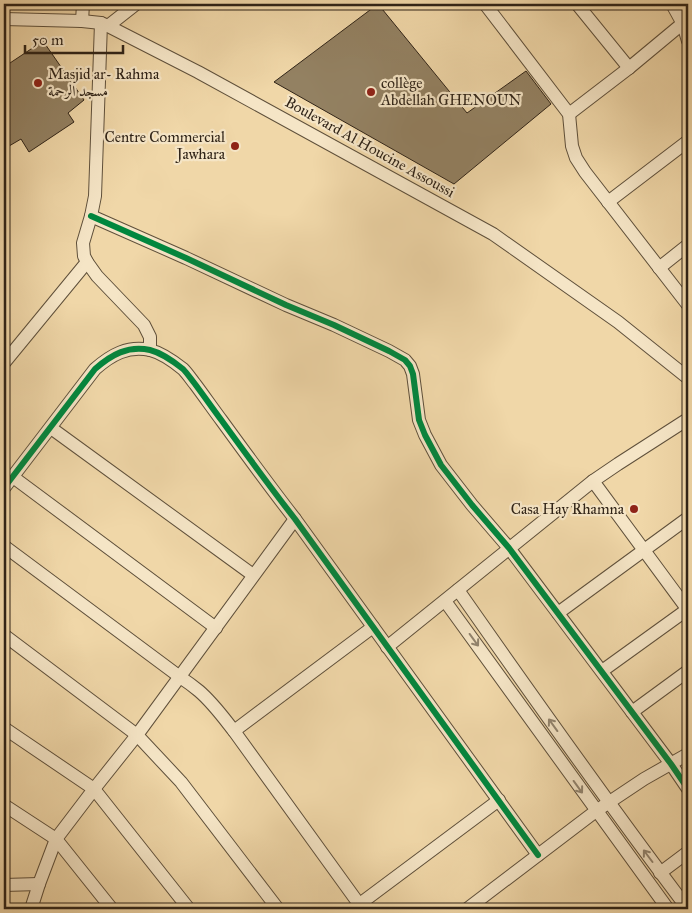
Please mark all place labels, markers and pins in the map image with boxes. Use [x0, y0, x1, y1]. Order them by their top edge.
place label: Masjid ar- Rahma مسجد الرحمة [48, 65, 160, 100]
place label: collège Abdellah GHENOUN [380, 74, 522, 109]
marker: Masjid ar- Rahma مسجد الرحمة [32, 77, 44, 89]
marker: collège Abdellah GHENOUN [365, 86, 377, 98]
place label: Centre Commercial Jawhara [105, 128, 226, 164]
marker: Centre Commercial Jawhara [229, 140, 241, 152]
place label: Casa Hay Rhamna [511, 500, 625, 518]
marker: Casa Hay Rhamna [628, 503, 640, 515]

